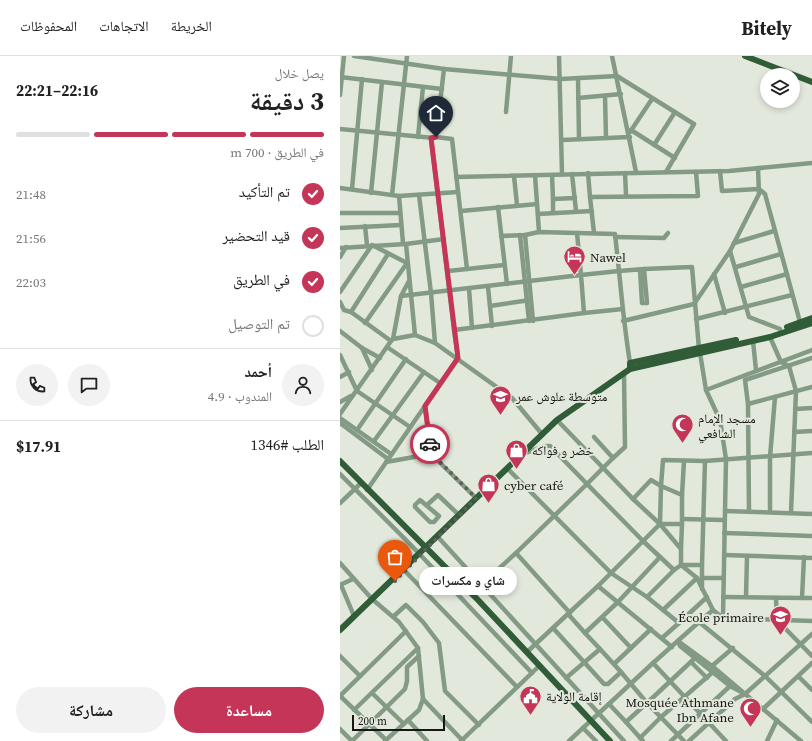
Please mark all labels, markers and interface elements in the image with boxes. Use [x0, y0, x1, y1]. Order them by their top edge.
text: Bitely [741, 15, 792, 41]
text: المحفوظات [20, 16, 77, 36]
text: الاتجاهات [99, 16, 149, 36]
text: الخريطة [171, 16, 212, 36]
text: يصل خلال [275, 65, 324, 82]
map controls [760, 68, 800, 108]
button: layers [760, 68, 800, 108]
text: 22:16–22:21 [16, 80, 98, 101]
text: 3 دقيقة [250, 83, 324, 119]
pin [419, 96, 453, 137]
icon: home [425, 102, 447, 124]
text: في الطريق · 700 m [230, 144, 324, 161]
text: تم التأكيد [239, 181, 290, 202]
icon: check [302, 183, 324, 205]
text: 21:48 [16, 186, 46, 203]
text: قيد التحضير [222, 225, 290, 246]
icon: check [302, 227, 324, 249]
text: 21:56 [16, 230, 46, 247]
hotel icon: Nawel [562, 244, 588, 277]
place label: Nawel [590, 249, 626, 266]
text: في الطريق [233, 269, 290, 290]
icon: check [302, 271, 324, 293]
text: 22:03 [16, 274, 46, 291]
text: تم التوصيل [228, 313, 290, 334]
text: أحمد [245, 361, 272, 382]
button: phone [16, 364, 58, 406]
button: chat [68, 364, 110, 406]
button: person [282, 364, 324, 406]
school or university icon: متوسطة علوش عمر [487, 383, 513, 416]
text: المندوب · 4.9 [208, 388, 272, 405]
place label: متوسطة علوش عمر [515, 388, 608, 405]
place label: مسجد الإمام الشافعي [698, 410, 756, 444]
mosque icon: مسجد الإمام الشافعي [669, 412, 695, 445]
courier [410, 424, 450, 464]
icon: car [419, 433, 441, 455]
text: الطلب #1346 [250, 434, 324, 455]
text: $17.91 [16, 436, 61, 457]
shop icon: خضر و فواكه [504, 437, 530, 470]
place label: خضر و فواكه [532, 442, 594, 459]
shop icon: cyber café [475, 472, 501, 505]
place label: cyber café [504, 477, 564, 494]
pin [378, 540, 412, 581]
icon: bag [384, 546, 406, 568]
callout: شاي و مكسرات [419, 567, 517, 595]
text: شاي و مكسرات [431, 572, 505, 589]
school or university icon: École primaire [767, 604, 793, 637]
place label: École primaire [678, 609, 764, 626]
public building icon: إقامة الولاية [518, 683, 544, 716]
button: مشاركة [16, 687, 166, 733]
button: مساعدة [174, 687, 324, 733]
place label: إقامة الولاية [546, 688, 602, 705]
place label: Mosquée Athmane Ibn Afane [626, 694, 734, 726]
mosque icon: Mosquée Athmane Ibn Afane [737, 696, 763, 729]
scale bar [352, 713, 445, 732]
text: 200 m [358, 714, 387, 729]

